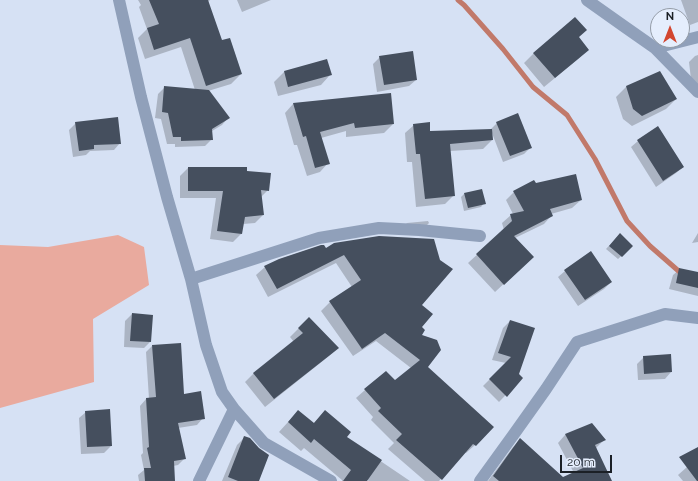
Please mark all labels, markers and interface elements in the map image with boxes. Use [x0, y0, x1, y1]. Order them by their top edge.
north arrow [650, 8, 690, 48]
text: N [666, 10, 674, 23]
scale bar [562, 447, 614, 473]
text: 20 m [567, 455, 595, 469]

